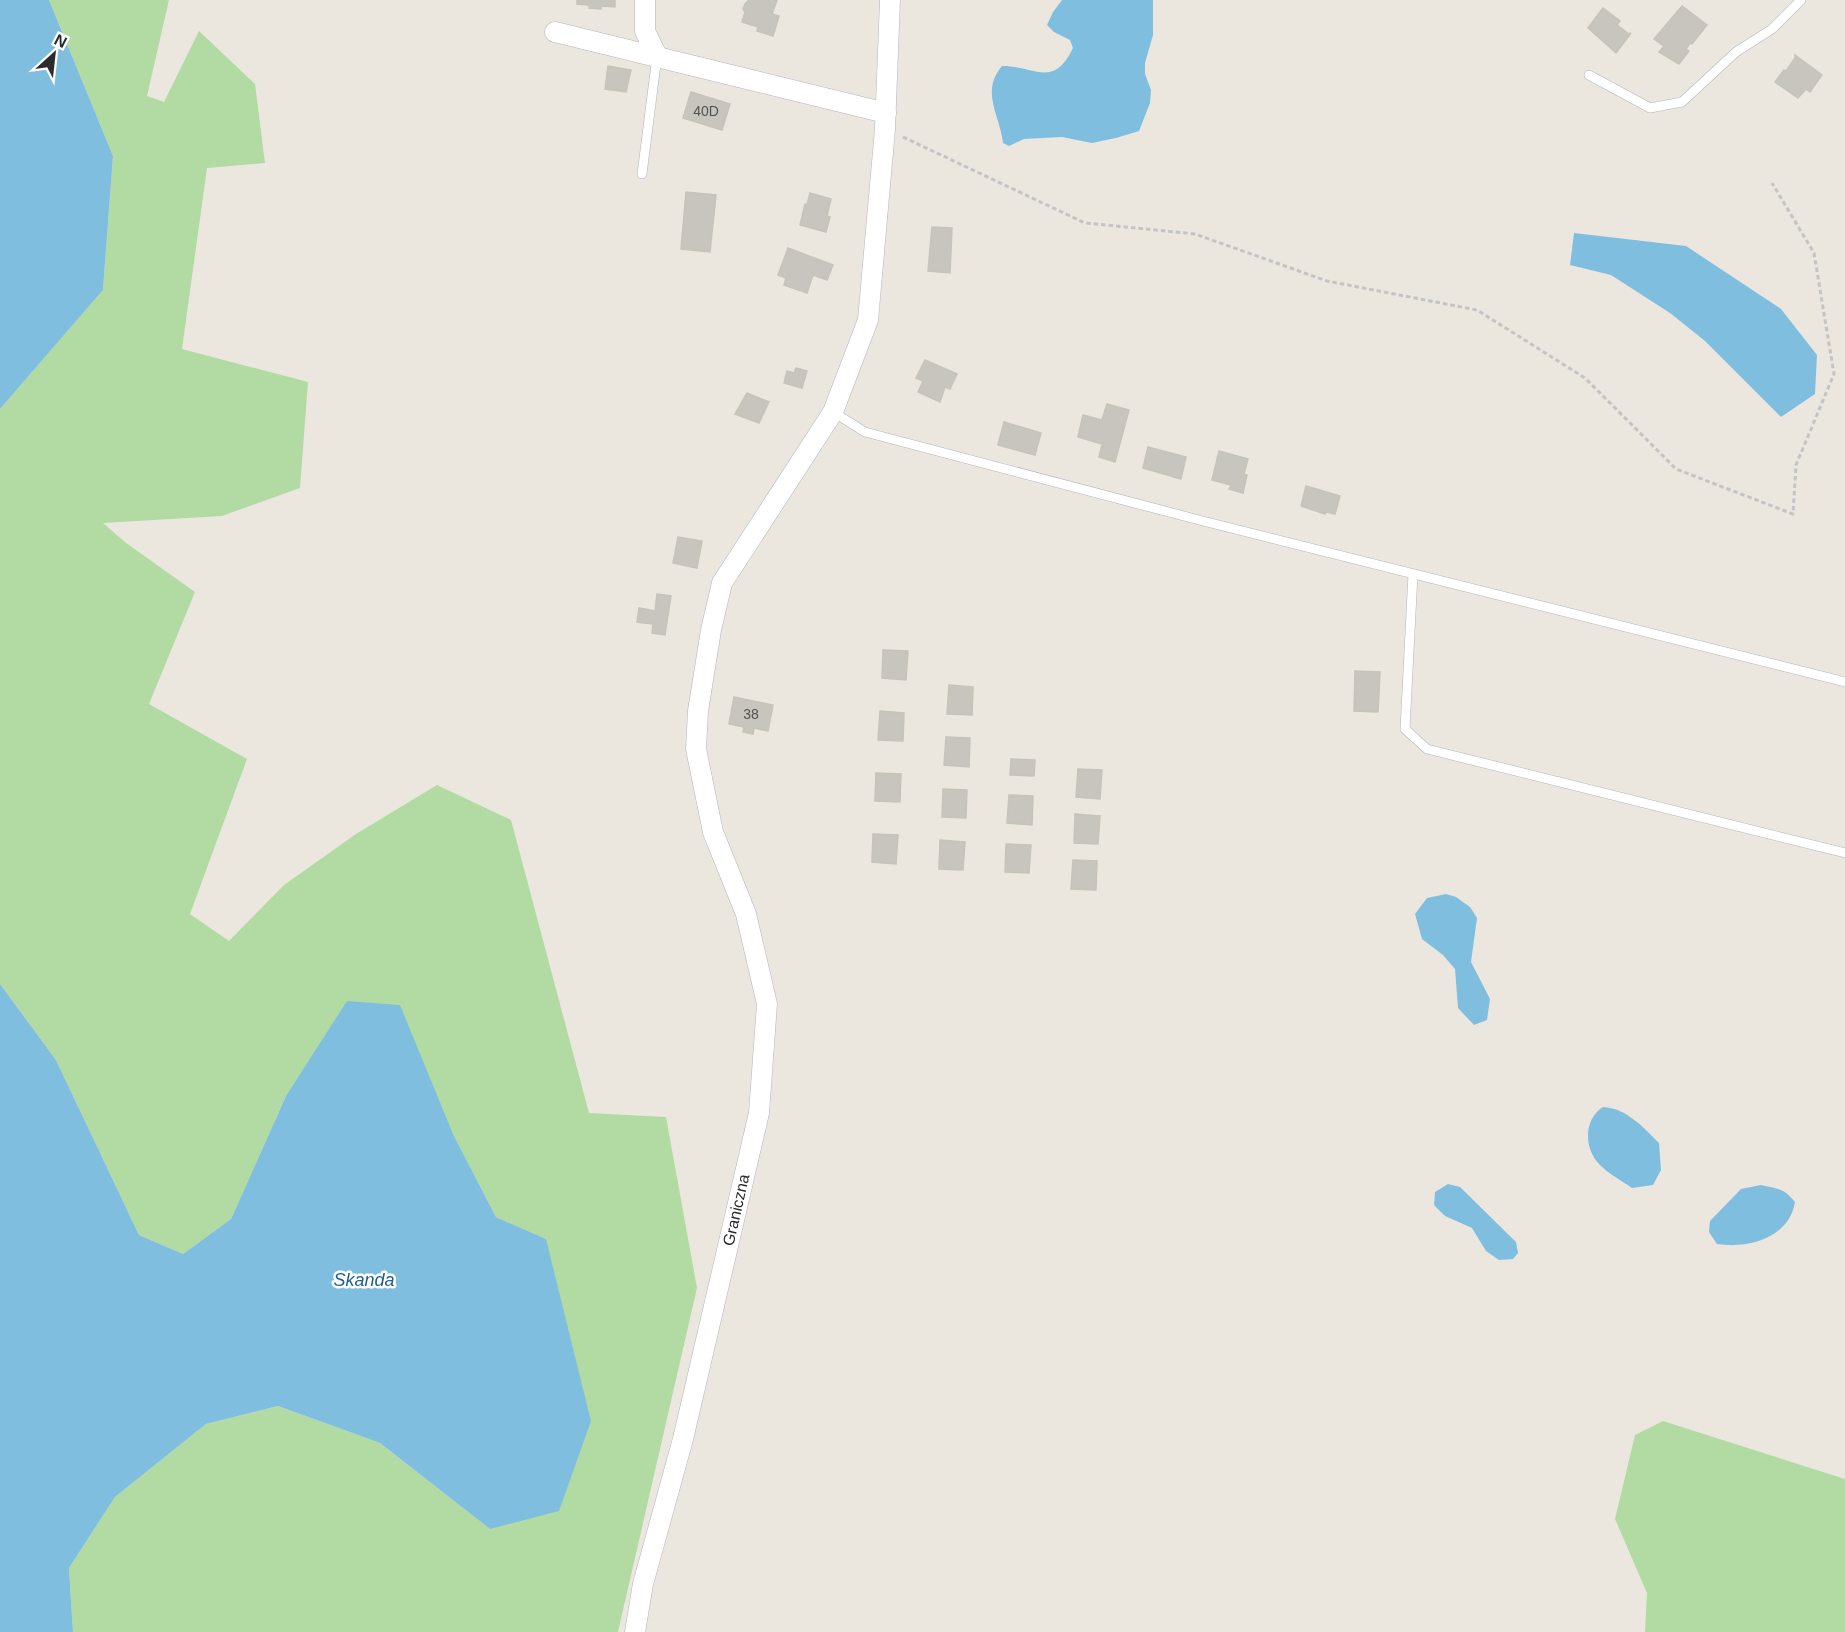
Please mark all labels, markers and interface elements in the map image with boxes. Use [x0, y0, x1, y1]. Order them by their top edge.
north arrow [24, 24, 84, 84]
text: N [52, 31, 70, 51]
house number: 40D [693, 103, 719, 119]
house number: 38 [743, 706, 759, 722]
street label: Graniczna [720, 1172, 753, 1247]
water label: Skanda [333, 1270, 395, 1290]

